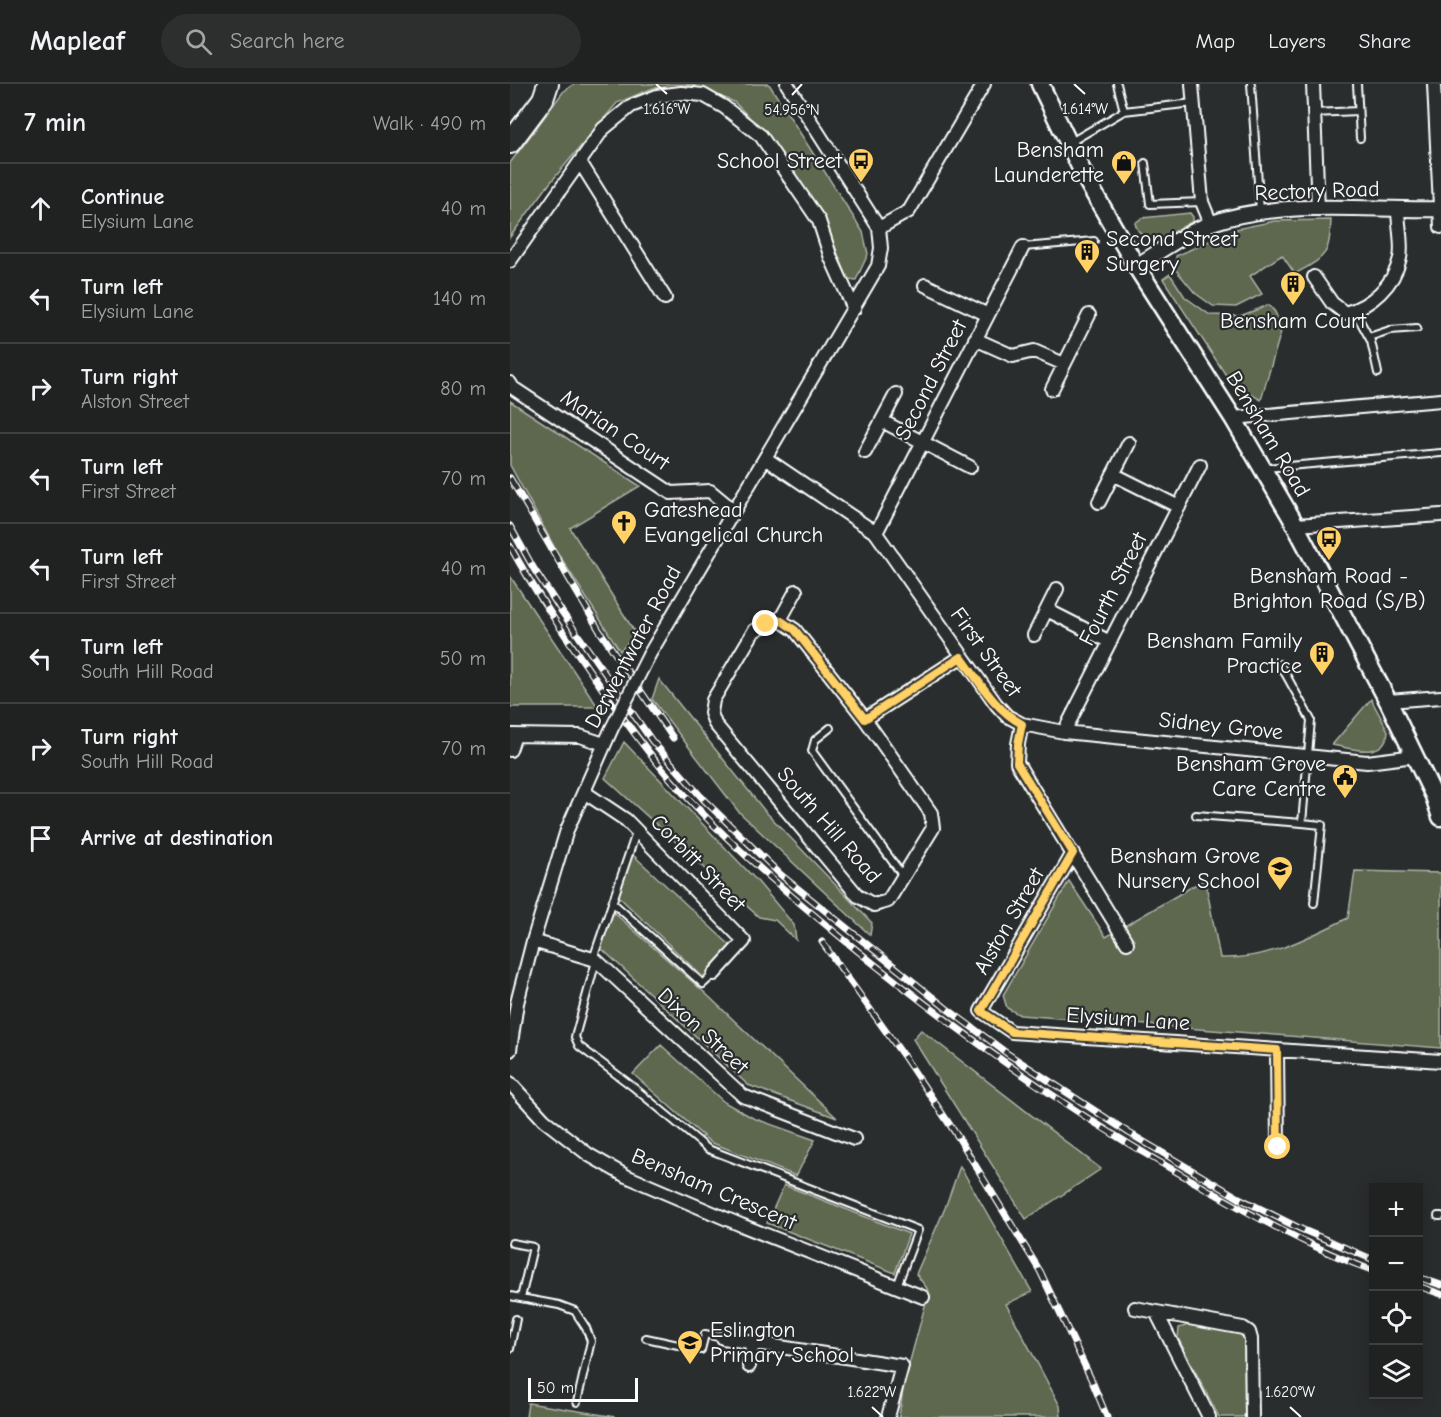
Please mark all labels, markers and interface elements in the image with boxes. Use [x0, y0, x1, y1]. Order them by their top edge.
search box [161, 14, 581, 68]
text: Mapleaf [30, 25, 125, 57]
icon: search [182, 25, 215, 58]
text: Search here [230, 28, 344, 54]
text: Map [1196, 29, 1235, 53]
text: Layers [1268, 29, 1326, 53]
text: Share [1359, 29, 1411, 53]
text: 1.616°W [643, 100, 691, 118]
text: 1.614°W [1062, 100, 1108, 118]
text: 54.956°N [764, 101, 820, 119]
text: 7 min [24, 108, 86, 138]
text: Walk · 490 m [373, 112, 486, 135]
place label: Bensham Launderette [994, 137, 1104, 188]
bus stop icon: School Street [846, 146, 876, 184]
place label: School Street [717, 148, 843, 174]
shop icon: Bensham Launderette [1109, 148, 1139, 186]
street label: Rectory Road [1254, 176, 1380, 206]
text: Continue [81, 184, 164, 210]
icon: ahead [24, 192, 57, 225]
text: 40 m [441, 197, 486, 220]
text: Elysium Lane [81, 210, 194, 233]
place label: Second Street Surgery [1106, 226, 1238, 277]
building icon: Second Street Surgery [1072, 237, 1102, 275]
building icon: Bensham Court [1278, 269, 1308, 307]
text: Turn left [81, 274, 163, 300]
icon: left [24, 282, 57, 315]
text: 140 m [433, 287, 486, 310]
text: Elysium Lane [81, 300, 194, 323]
place label: Bensham Court [1220, 308, 1367, 334]
street label: Second Street [890, 315, 973, 445]
text: Turn right [81, 364, 178, 390]
street label: Bensham Road [1220, 366, 1316, 502]
icon: right [24, 372, 57, 405]
text: 80 m [440, 377, 486, 400]
street label: Marian Court [556, 384, 675, 476]
text: Alston Street [81, 390, 189, 413]
text: Turn left [81, 454, 163, 480]
icon: left [24, 462, 57, 495]
text: 70 m [441, 467, 486, 490]
text: First Street [81, 480, 176, 503]
place label: Gateshead Evangelical Church [644, 497, 823, 548]
church icon: Gateshead Evangelical Church [609, 508, 639, 546]
bus stop icon: Bensham Road - Brighton Road (S/B) [1314, 524, 1344, 562]
street label: Fourth Street [1073, 527, 1153, 650]
text: Turn left [81, 544, 163, 570]
icon: left [24, 552, 57, 585]
text: 40 m [441, 557, 486, 580]
street label: Derwentwater Road [579, 561, 687, 733]
place label: Bensham Road - Brighton Road (S/B) [1232, 563, 1426, 614]
text: First Street [81, 570, 176, 593]
street label: First Street [945, 602, 1028, 702]
route end [752, 610, 778, 636]
place label: Bensham Family Practice [1147, 628, 1302, 679]
text: Turn left [81, 634, 163, 660]
building icon: Bensham Family Practice [1307, 639, 1337, 677]
icon: left [24, 642, 57, 675]
text: 50 m [440, 647, 486, 670]
text: South Hill Road [81, 660, 214, 683]
street label: Sidney Grove [1158, 707, 1284, 745]
text: Turn right [81, 724, 178, 750]
icon: right [24, 732, 57, 765]
text: 70 m [441, 737, 486, 760]
text: South Hill Road [81, 750, 214, 773]
place label: Bensham Grove Care Centre [1176, 751, 1326, 802]
street label: South Hill Road [771, 761, 887, 889]
public building icon: Bensham Grove Care Centre [1330, 762, 1360, 800]
street label: Corbitt Street [645, 809, 751, 918]
icon: arrive [24, 822, 57, 855]
text: Arrive at destination [81, 825, 273, 851]
place label: Bensham Grove Nursery School [1110, 843, 1260, 894]
school or university icon: Bensham Grove Nursery School [1265, 854, 1295, 892]
street label: Alston Street [968, 863, 1050, 979]
street label: Dixon Street [652, 982, 754, 1080]
street label: Elysium Lane [1065, 1002, 1191, 1036]
route start [1264, 1133, 1290, 1159]
street label: Bensham Crescent [628, 1143, 801, 1236]
map controls [1369, 1183, 1423, 1399]
button: + [1369, 1183, 1423, 1237]
button: − [1369, 1237, 1423, 1291]
button: locate [1369, 1291, 1423, 1345]
place label: Eslington Primary School [710, 1317, 854, 1368]
school or university icon: Eslington Primary School [675, 1328, 705, 1366]
button: layers [1369, 1345, 1423, 1399]
scale bar [528, 1375, 638, 1402]
text: 50 m [537, 1379, 574, 1397]
text: 1.622°W [848, 1383, 896, 1401]
text: 1.620°W [1265, 1383, 1315, 1401]

